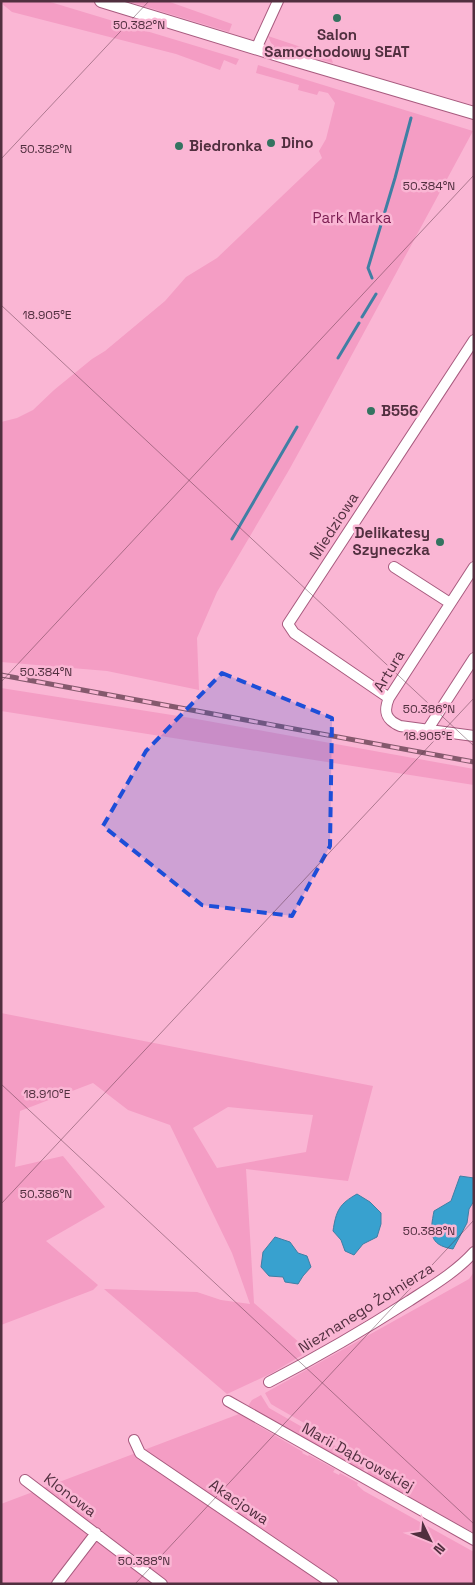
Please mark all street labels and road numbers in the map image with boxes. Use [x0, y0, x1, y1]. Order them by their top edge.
street label: Miedziowa [305, 488, 363, 563]
street label: Artura [369, 646, 409, 695]
street label: Nieznanego Żołnierza [295, 1258, 437, 1357]
street label: Marii Dąbrowskiej [299, 1418, 418, 1495]
street label: Klonowa [40, 1469, 101, 1521]
street label: Akacjowa [206, 1475, 273, 1529]

